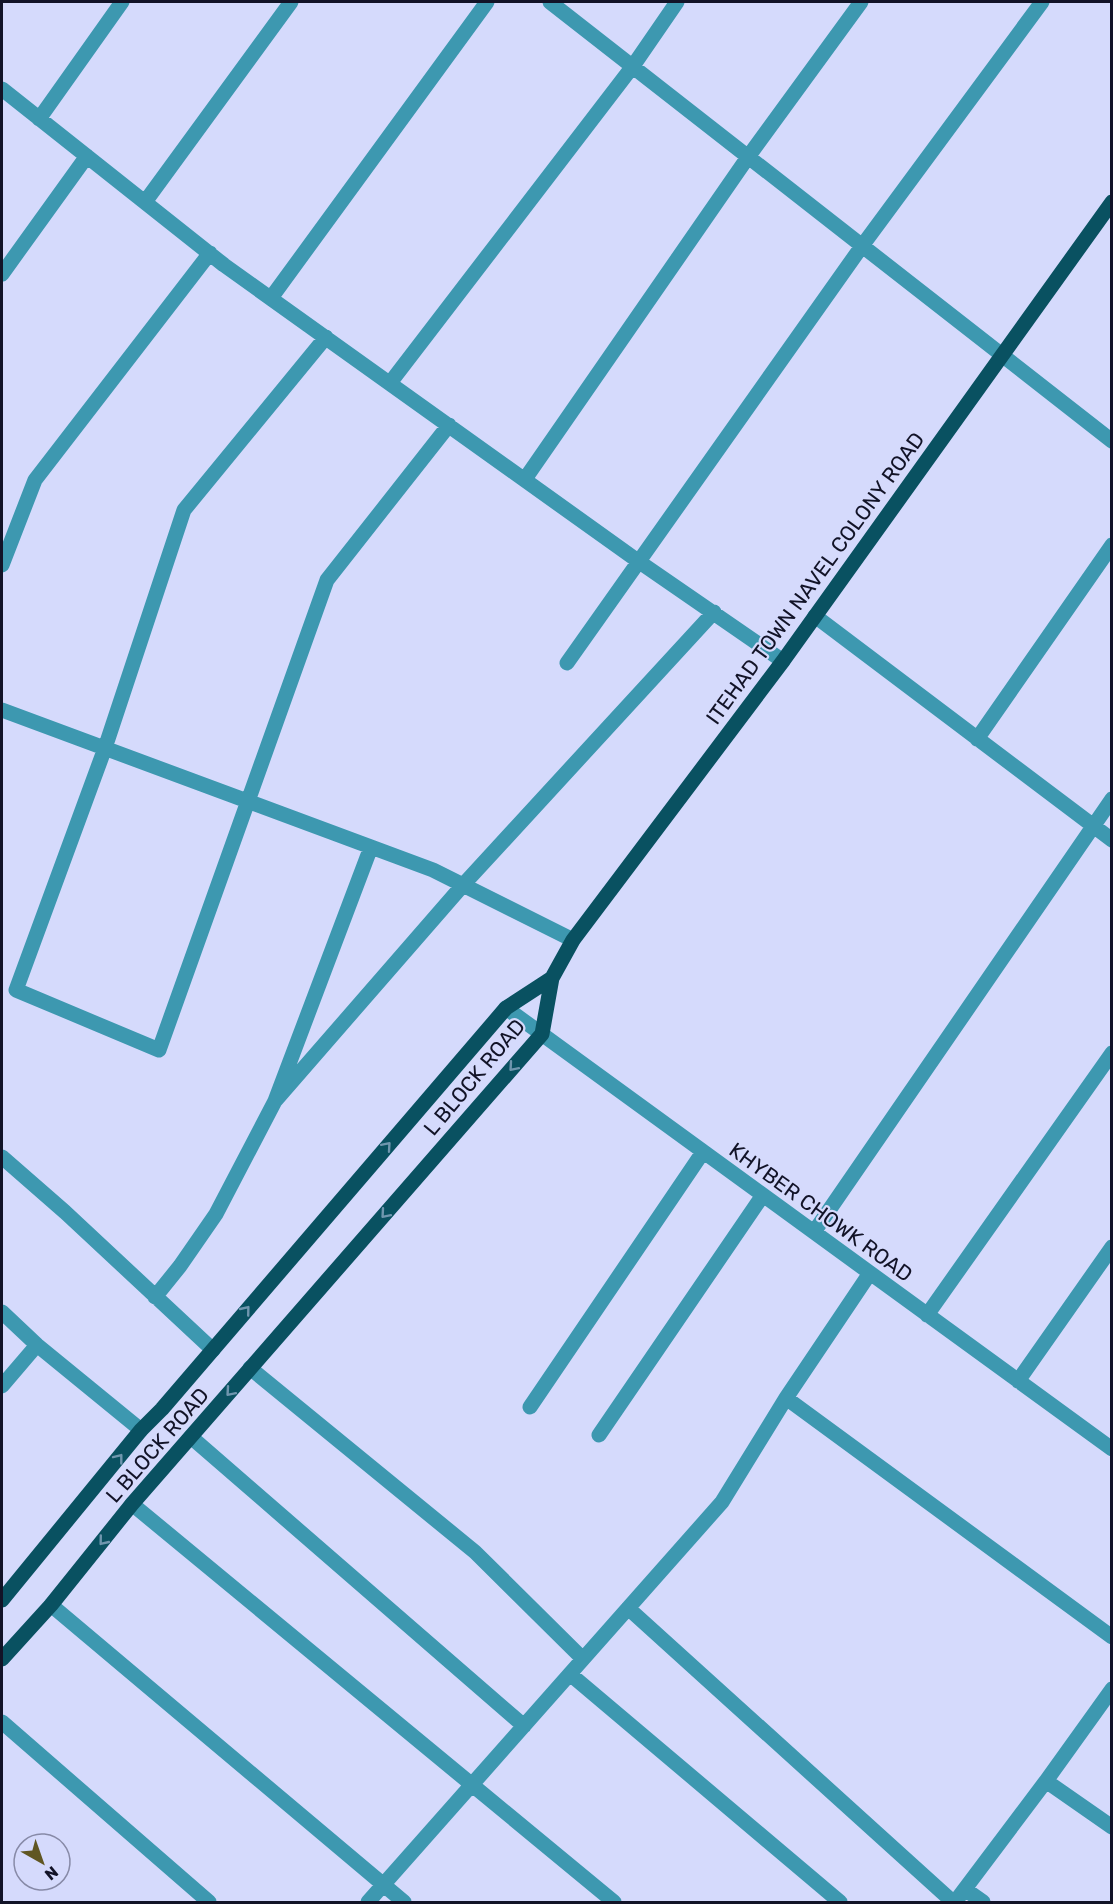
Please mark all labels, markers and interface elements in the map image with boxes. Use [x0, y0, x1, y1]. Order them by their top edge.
street label: ITEHAD TOWN NAVEL COLONY ROAD [701, 427, 929, 729]
street label: L BLOCK ROAD [418, 1014, 530, 1140]
one-way arrow [509, 1060, 520, 1071]
street label: KHYBER CHOWK ROAD [724, 1137, 918, 1287]
one-way arrow [380, 1142, 391, 1153]
one-way arrow [381, 1207, 392, 1218]
one-way arrow [239, 1306, 250, 1317]
street label: L BLOCK ROAD [100, 1382, 214, 1508]
one-way arrow [226, 1385, 237, 1396]
one-way arrow [112, 1454, 123, 1465]
one-way arrow [99, 1534, 110, 1545]
north arrow [12, 1832, 72, 1892]
text: N [41, 1862, 62, 1884]

